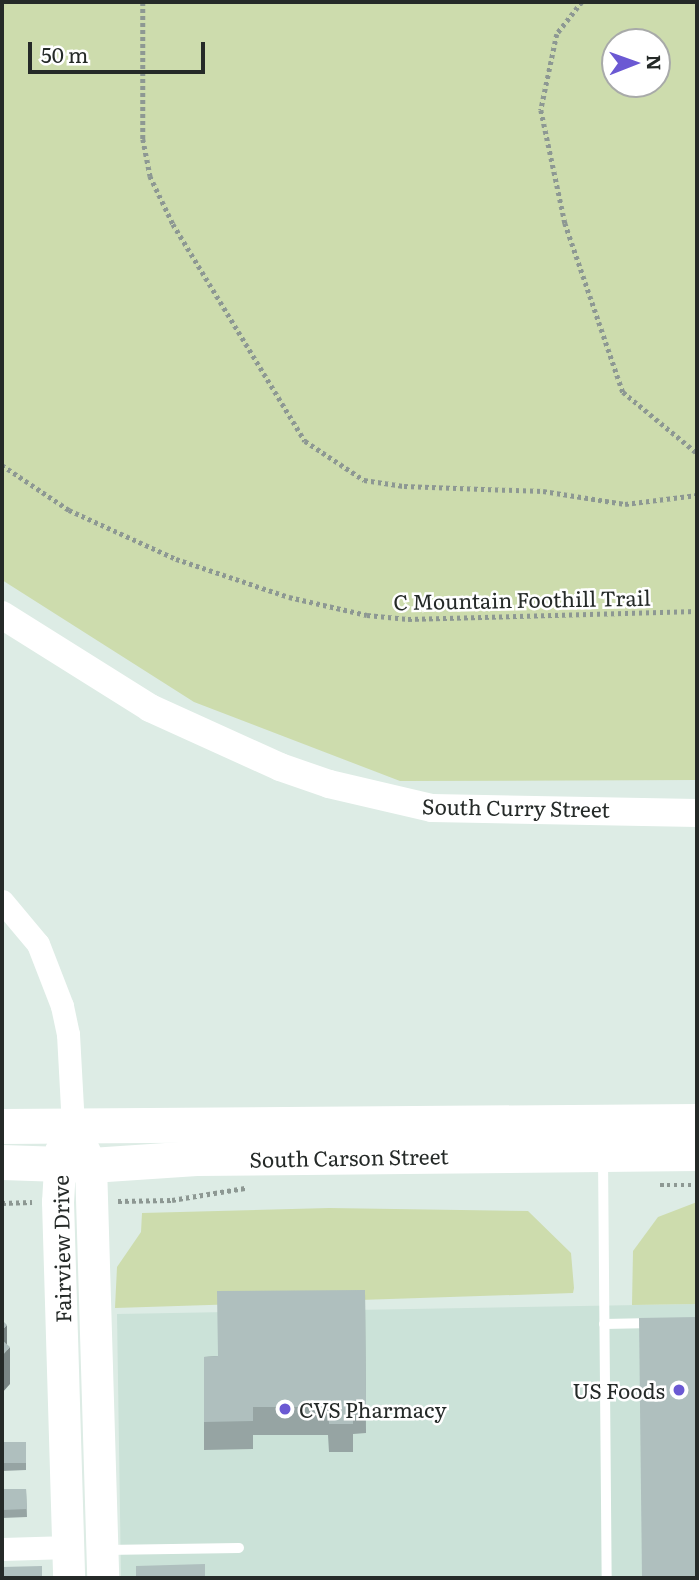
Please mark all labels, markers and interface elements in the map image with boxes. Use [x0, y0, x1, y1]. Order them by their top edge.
scale bar [32, 28, 208, 72]
north arrow [601, 28, 671, 98]
text: 50 m [41, 38, 88, 69]
text: N [641, 54, 669, 71]
street label: C Mountain Foothill Trail [393, 584, 651, 614]
street label: South Curry Street [422, 793, 610, 821]
street label: South Carson Street [249, 1143, 449, 1171]
street label: Fairview Drive [47, 1175, 75, 1323]
place label: US Foods [572, 1377, 665, 1403]
marker: US Foods [671, 1382, 687, 1398]
place label: CVS Pharmacy [299, 1396, 447, 1422]
marker: CVS Pharmacy [277, 1401, 293, 1417]

